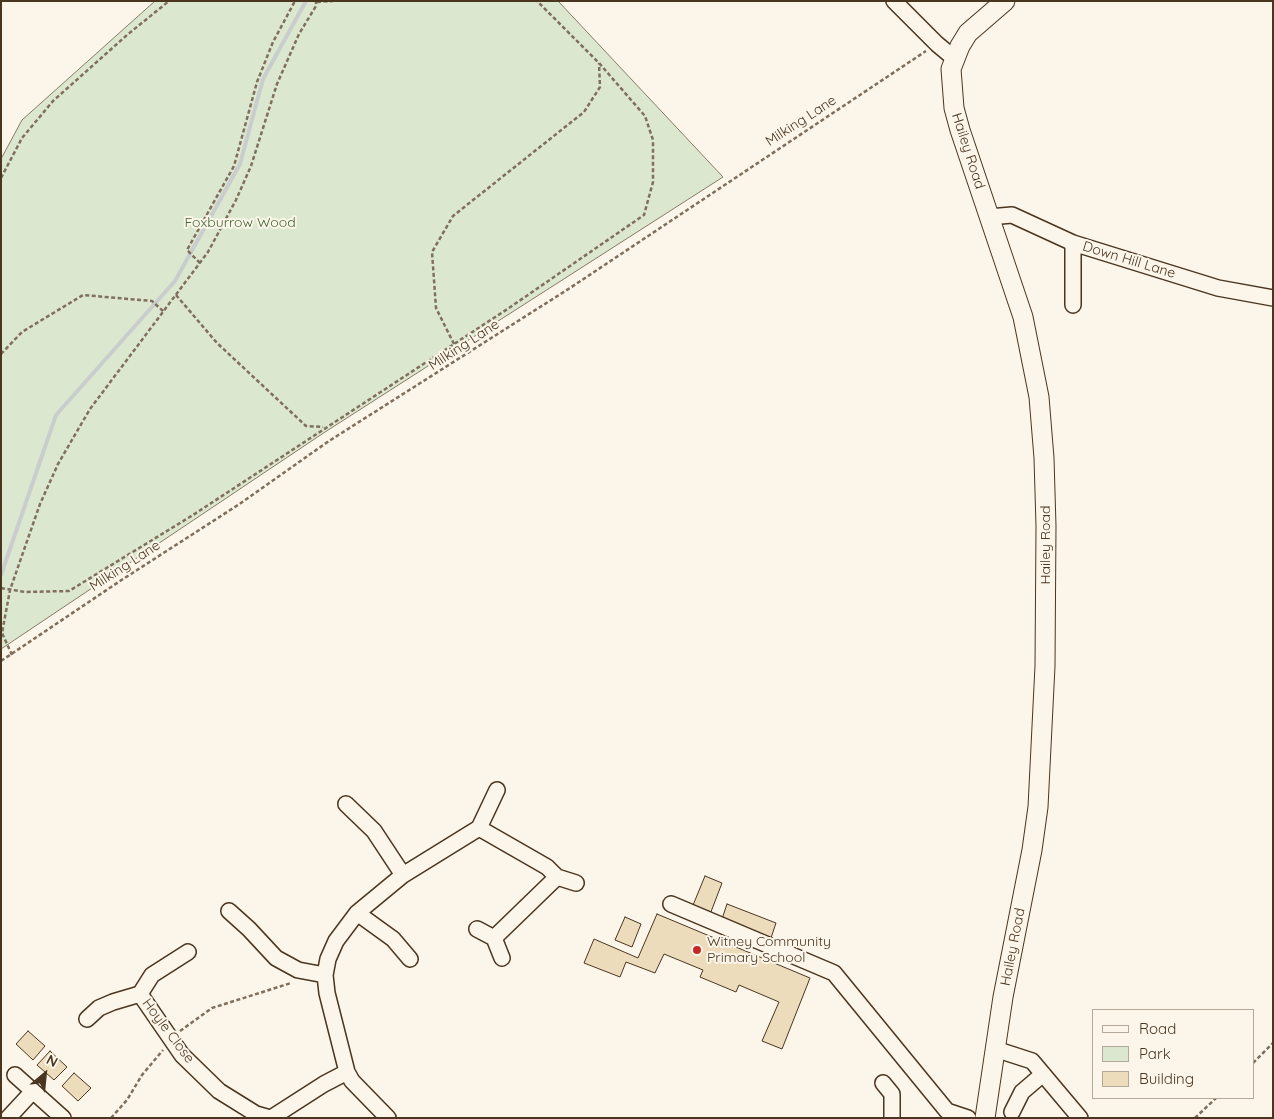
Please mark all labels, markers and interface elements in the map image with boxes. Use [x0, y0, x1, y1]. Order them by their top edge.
street label: Milking Lane [763, 92, 839, 150]
street label: Hailey Road [948, 111, 988, 191]
park label: Foxburrow Wood [184, 215, 296, 231]
street label: Down Hill Lane [1080, 238, 1178, 282]
street label: Milking Lane [426, 316, 502, 374]
street label: Hailey Road [1038, 506, 1054, 584]
street label: Milking Lane [87, 537, 163, 595]
street label: Hailey Road [997, 907, 1029, 987]
place label: Witney Community Primary School [707, 934, 831, 966]
marker: Witney Community Primary School [691, 944, 703, 956]
street label: Hoyle Close [138, 995, 198, 1067]
legend [1092, 1009, 1254, 1099]
text: Road [1139, 1019, 1176, 1038]
text: Park [1139, 1044, 1171, 1063]
north arrow [20, 1049, 70, 1099]
text: N [43, 1050, 61, 1071]
text: Building [1139, 1069, 1194, 1088]

